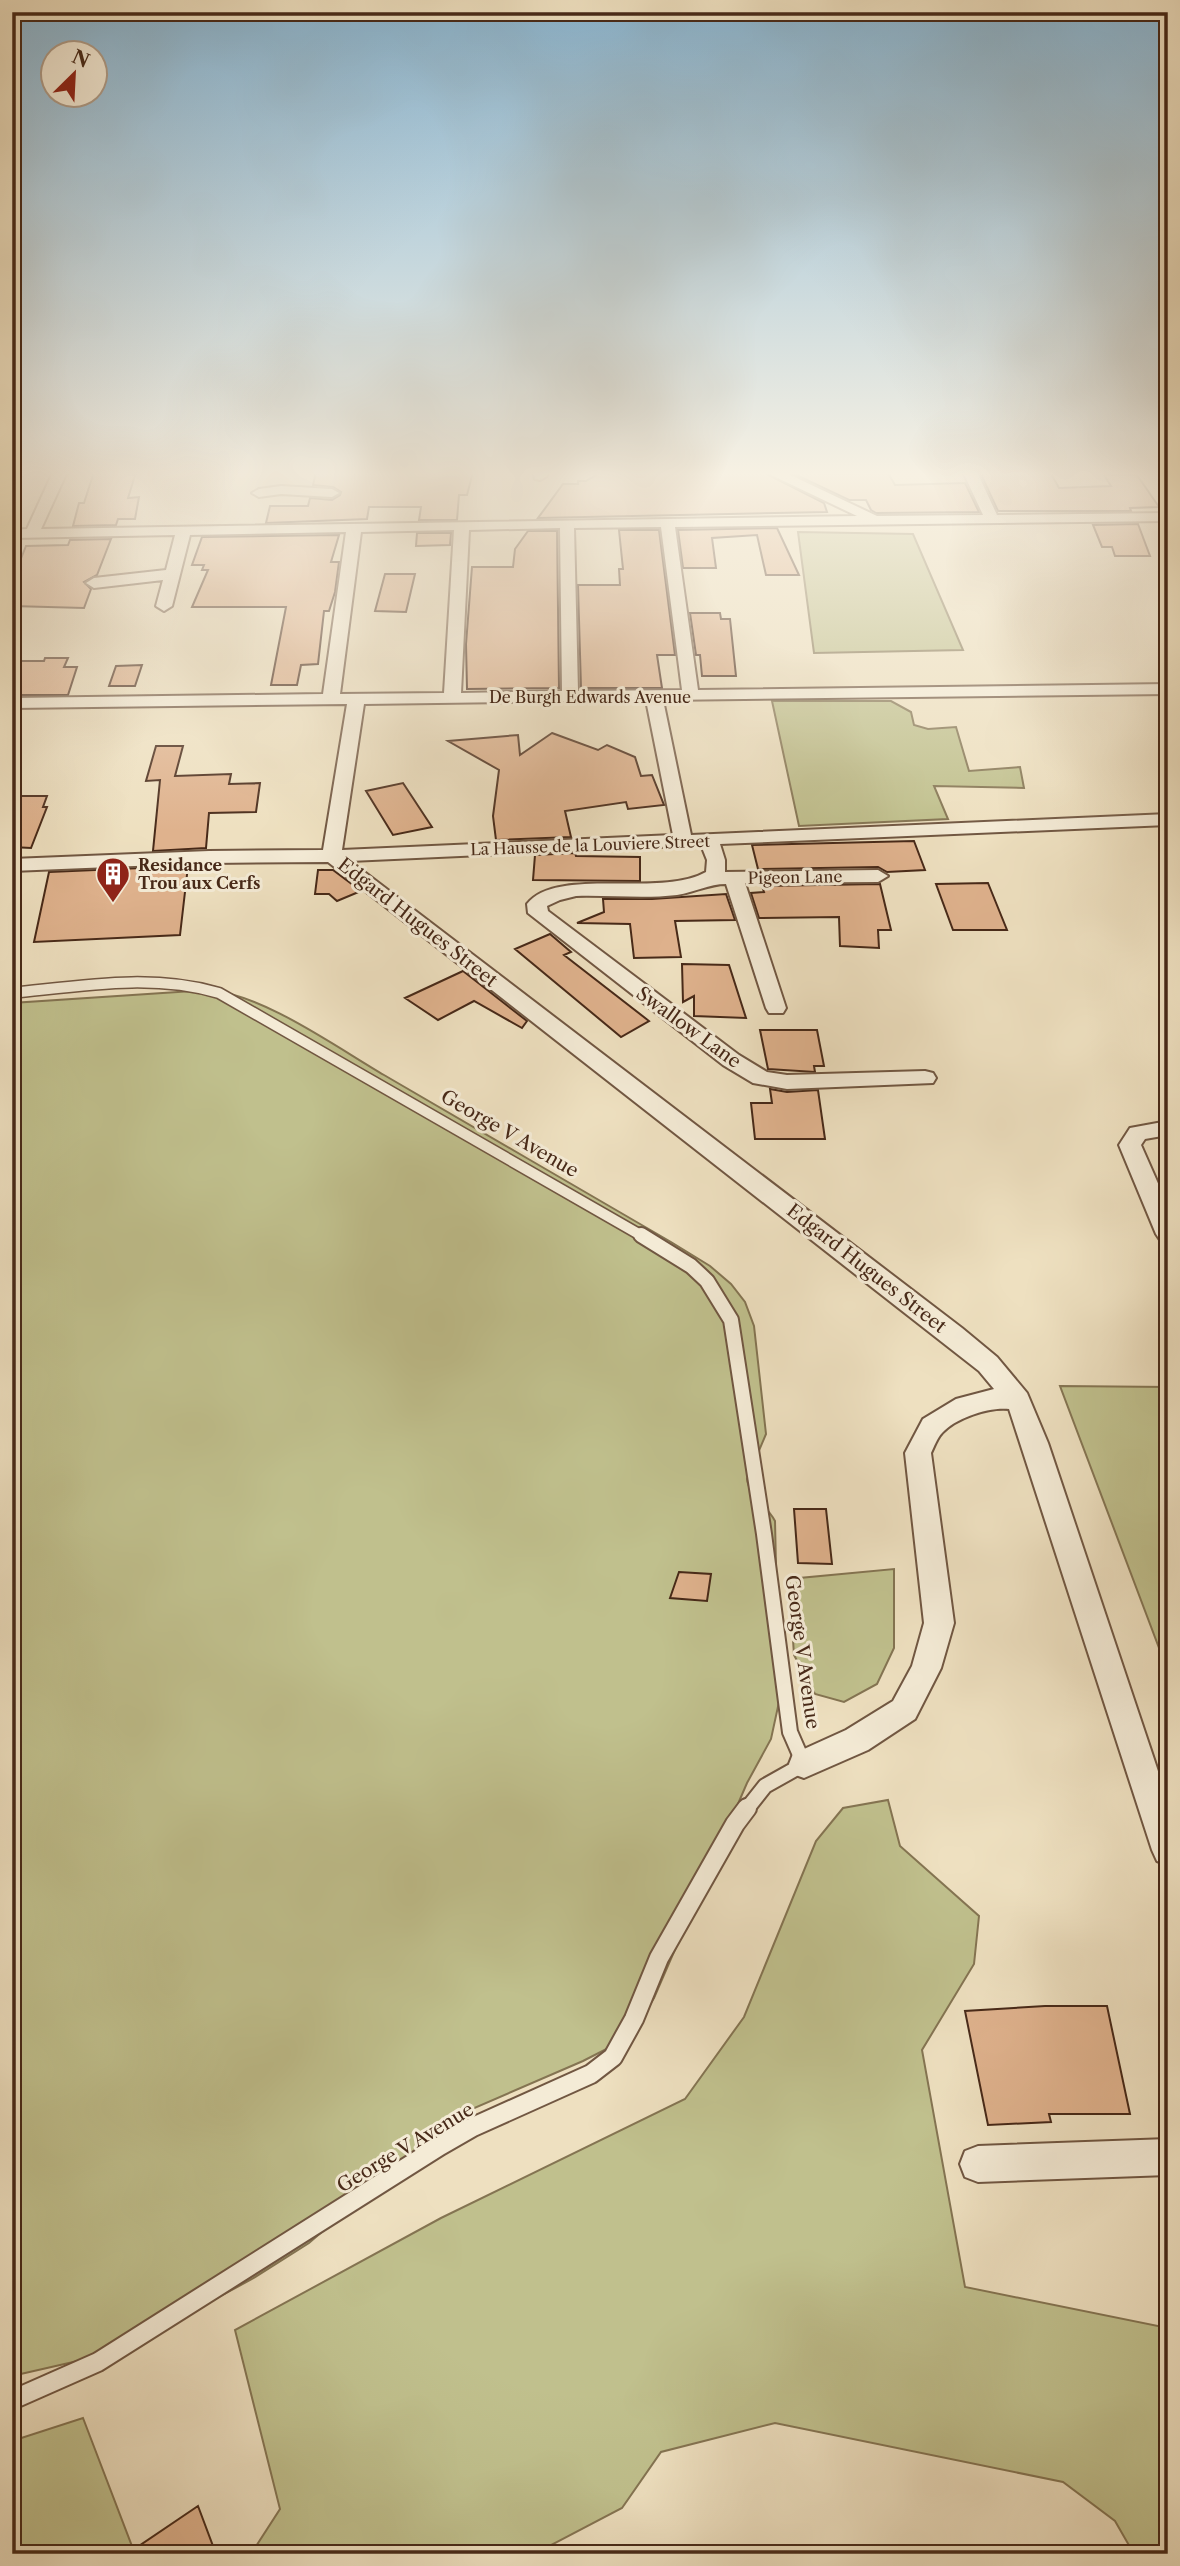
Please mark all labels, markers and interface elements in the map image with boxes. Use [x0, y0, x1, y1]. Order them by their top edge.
north arrow [38, 38, 108, 108]
text: N [68, 45, 93, 73]
street label: De Burgh Edwards Avenue [489, 687, 691, 707]
street label: La Hausse de la Louviere Street [470, 831, 711, 859]
street label: Edgard Hugues Street [333, 853, 502, 992]
building icon: Residance Trou aux Cerfs [94, 855, 132, 904]
place label: Residance Trou aux Cerfs [138, 855, 260, 893]
street label: Pigeon Lane [747, 866, 843, 888]
street label: Swallow Lane [632, 982, 746, 1073]
street label: George V Avenue [437, 1085, 583, 1182]
street label: Edgard Hugues Street [782, 1199, 951, 1338]
street label: George V Avenue [780, 1574, 825, 1731]
street label: George V Avenue [333, 2098, 478, 2197]

